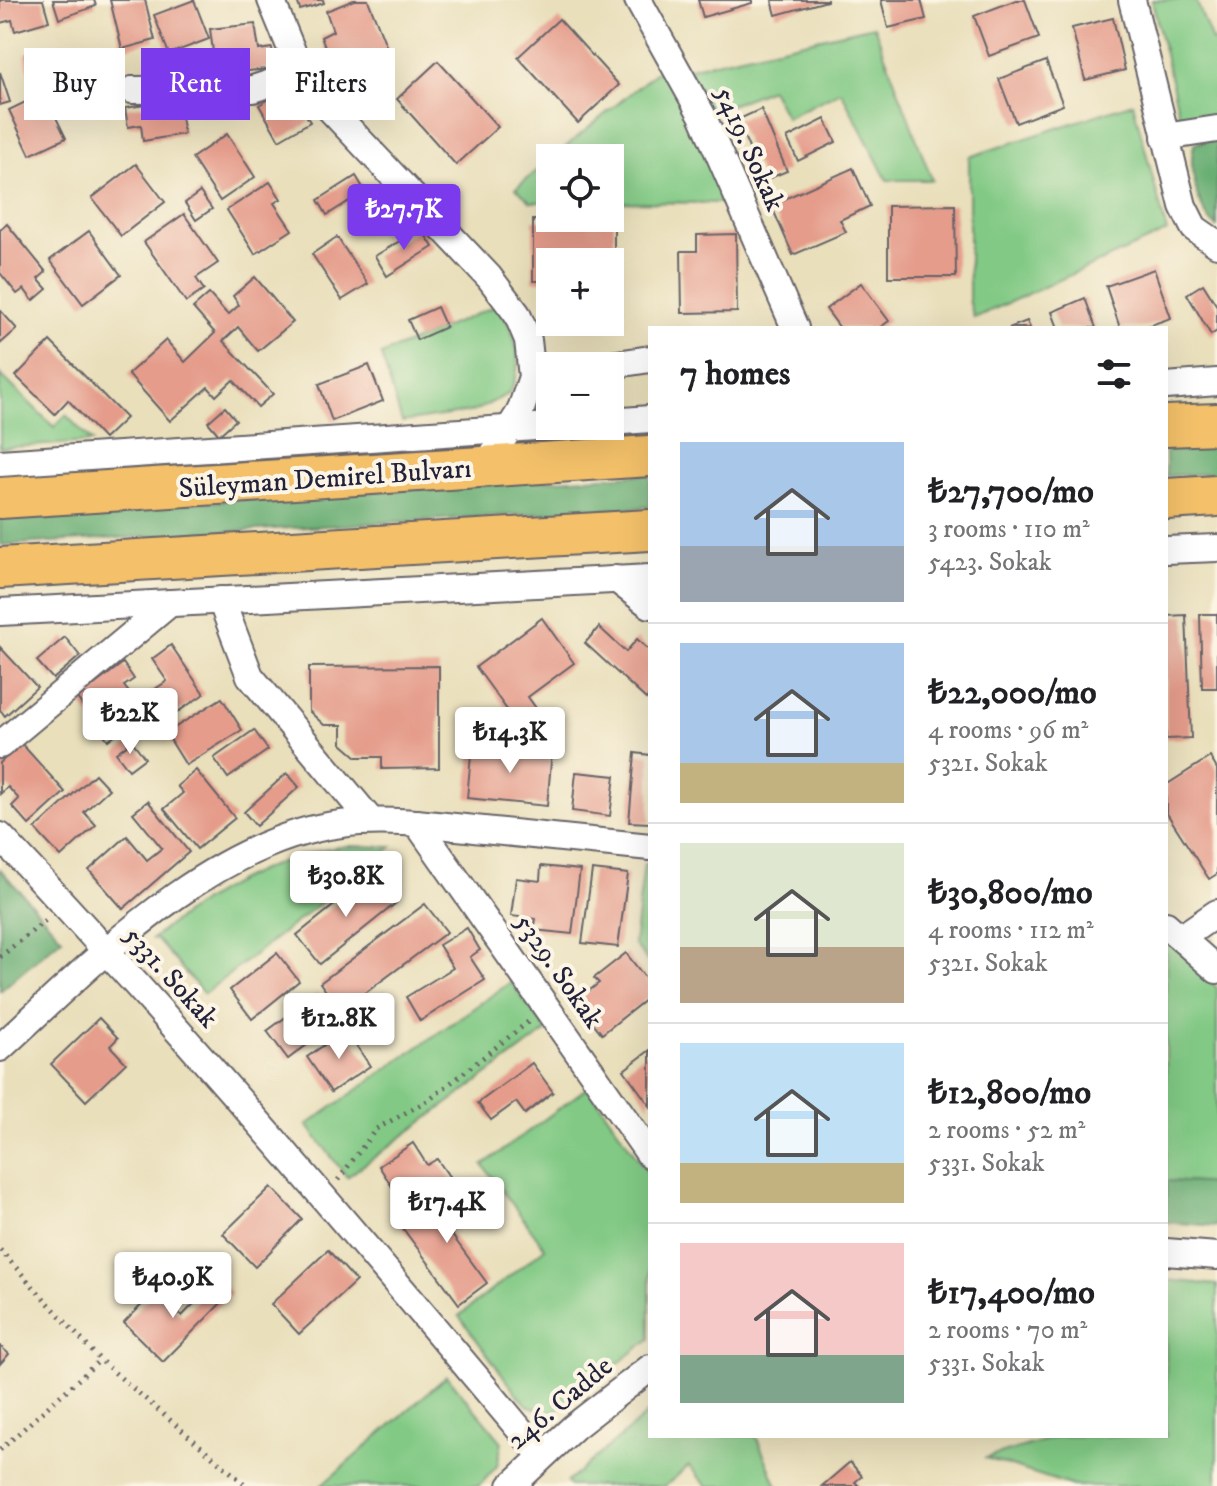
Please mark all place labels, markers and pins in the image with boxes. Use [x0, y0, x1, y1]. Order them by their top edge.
pin: ₺27.7K [339, 184, 469, 252]
pin: ₺22K [83, 688, 177, 756]
pin: ₺14.3K [445, 707, 575, 775]
pin: ₺30.8K [281, 851, 411, 919]
pin: ₺12.8K [274, 993, 404, 1061]
pin: ₺17.4K [382, 1177, 512, 1245]
pin: ₺40.9K [108, 1252, 238, 1320]

